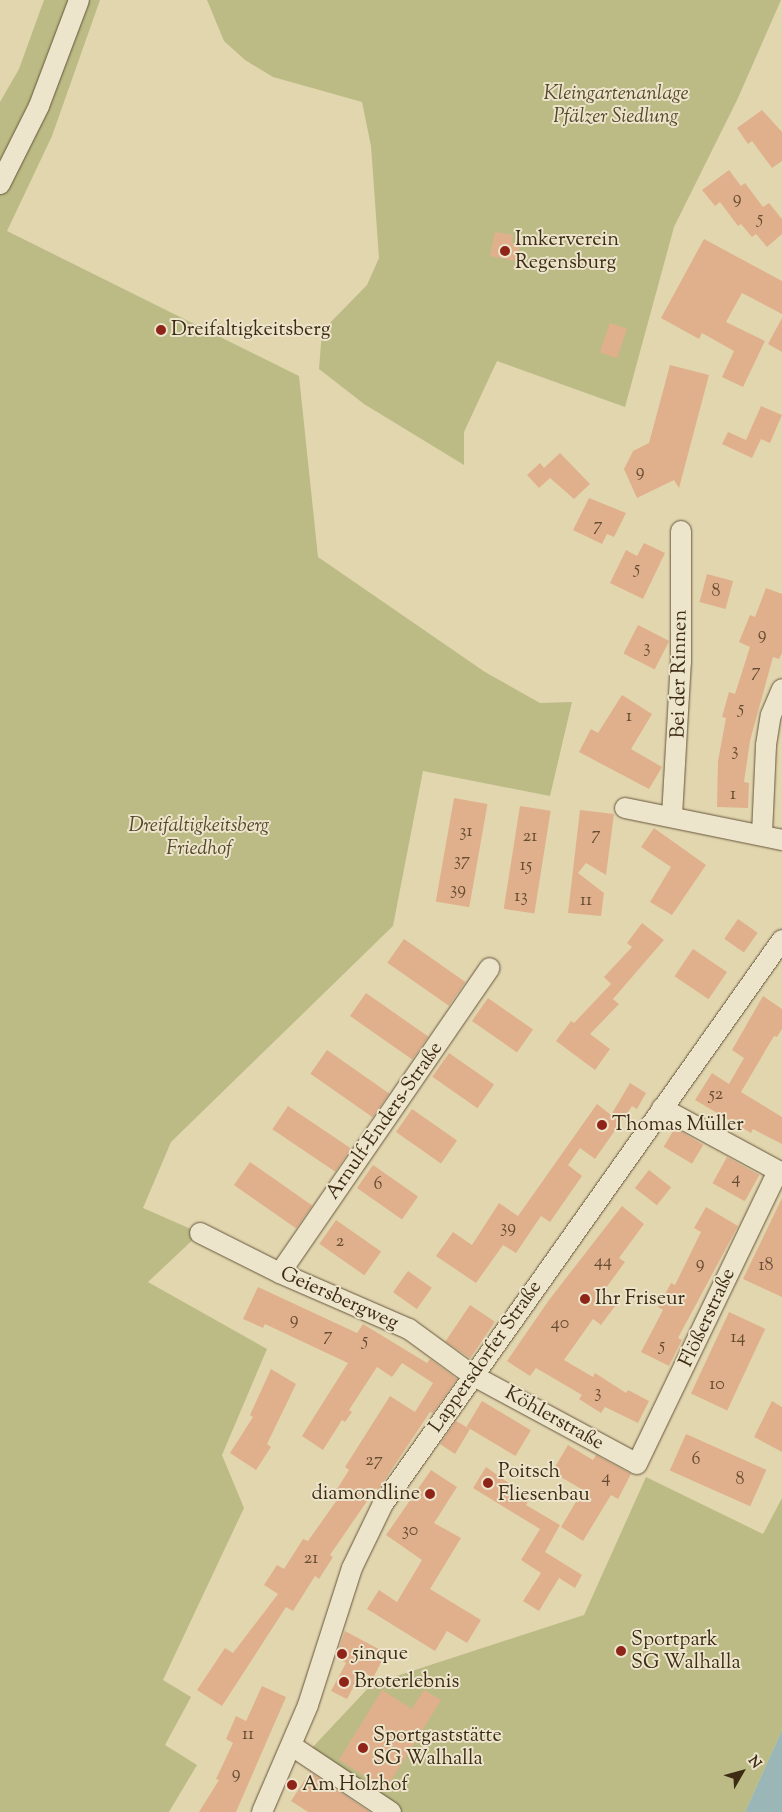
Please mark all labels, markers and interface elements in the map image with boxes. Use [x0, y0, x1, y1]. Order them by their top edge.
park label: Kleingartenanlage Pfälzer Siedlung [543, 82, 689, 129]
house number: 9 [733, 188, 741, 210]
house number: 5 [757, 208, 763, 230]
place label: Imkerverein Regensburg [515, 228, 619, 275]
marker: Imkerverein Regensburg [499, 245, 511, 257]
place label: Dreifaltigkeitsberg [171, 318, 330, 342]
marker: Dreifaltigkeitsberg [155, 324, 167, 336]
house number: 9 [636, 461, 644, 483]
house number: 7 [593, 515, 603, 537]
house number: 5 [634, 558, 640, 580]
house number: 8 [712, 581, 720, 603]
street label: Bei der Rinnen [667, 609, 693, 739]
house number: 9 [758, 624, 766, 646]
house number: 3 [643, 637, 651, 659]
house number: 7 [751, 661, 761, 683]
house number: 5 [738, 698, 744, 720]
house number: 1 [626, 706, 632, 728]
house number: 3 [731, 740, 739, 762]
house number: 1 [730, 784, 736, 806]
park label: Dreifaltigkeitsberg Friedhof [128, 814, 270, 861]
house number: 31 [459, 821, 473, 843]
house number: 7 [591, 824, 601, 846]
house number: 21 [523, 826, 537, 848]
house number: 37 [454, 850, 470, 872]
house number: 15 [520, 855, 532, 877]
house number: 39 [450, 879, 466, 901]
house number: 13 [514, 886, 528, 908]
house number: 11 [580, 890, 592, 912]
street label: Arnulf-Enders-Straße [322, 1038, 448, 1204]
house number: 52 [709, 1084, 723, 1106]
place label: Thomas Müller [612, 1113, 744, 1137]
marker: Thomas Müller [596, 1119, 608, 1131]
house number: 4 [731, 1168, 741, 1190]
house number: 6 [374, 1174, 382, 1196]
house number: 39 [500, 1217, 516, 1239]
house number: 2 [336, 1231, 344, 1253]
house number: 44 [594, 1251, 612, 1273]
house number: 9 [696, 1253, 704, 1275]
house number: 18 [758, 1255, 774, 1277]
street label: Geiersbergweg [276, 1262, 402, 1336]
street label: Flößerstraße [675, 1265, 741, 1371]
street label: Lappersdorfer Straße [424, 1276, 548, 1438]
place label: Ihr Friseur [595, 1287, 685, 1311]
marker: Ihr Friseur [579, 1293, 591, 1305]
house number: 9 [290, 1309, 298, 1331]
house number: 40 [551, 1313, 569, 1335]
house number: 7 [323, 1325, 333, 1347]
house number: 14 [730, 1327, 746, 1349]
house number: 5 [362, 1330, 368, 1352]
house number: 5 [659, 1335, 665, 1357]
house number: 10 [709, 1374, 725, 1396]
street label: Köhlerstraße [500, 1382, 608, 1456]
house number: 3 [594, 1382, 602, 1404]
house number: 6 [692, 1449, 700, 1471]
house number: 27 [365, 1450, 383, 1472]
place label: Poitsch Fliesenbau [498, 1460, 590, 1507]
house number: 4 [601, 1467, 611, 1489]
house number: 8 [736, 1469, 744, 1491]
marker: Poitsch Fliesenbau [482, 1477, 494, 1489]
place label: diamondline [311, 1482, 420, 1506]
marker: diamondline [424, 1488, 436, 1500]
house number: 30 [402, 1520, 418, 1542]
house number: 21 [304, 1548, 318, 1570]
place label: Sportpark SG Walhalla [631, 1628, 741, 1675]
place label: 5inque [352, 1642, 408, 1666]
marker: Sportpark SG Walhalla [615, 1645, 627, 1657]
marker: 5inque [336, 1648, 348, 1660]
place label: Broterlebnis [354, 1670, 459, 1694]
marker: Broterlebnis [338, 1676, 350, 1688]
house number: 11 [242, 1724, 254, 1746]
place label: Sportgaststätte SG Walhalla [373, 1724, 502, 1771]
marker: Sportgaststätte SG Walhalla [357, 1742, 369, 1754]
north arrow [717, 1747, 767, 1797]
text: N [742, 1752, 765, 1773]
house number: 9 [232, 1763, 240, 1785]
place label: Am Holzhof [302, 1773, 408, 1797]
marker: Am Holzhof [286, 1779, 298, 1791]

